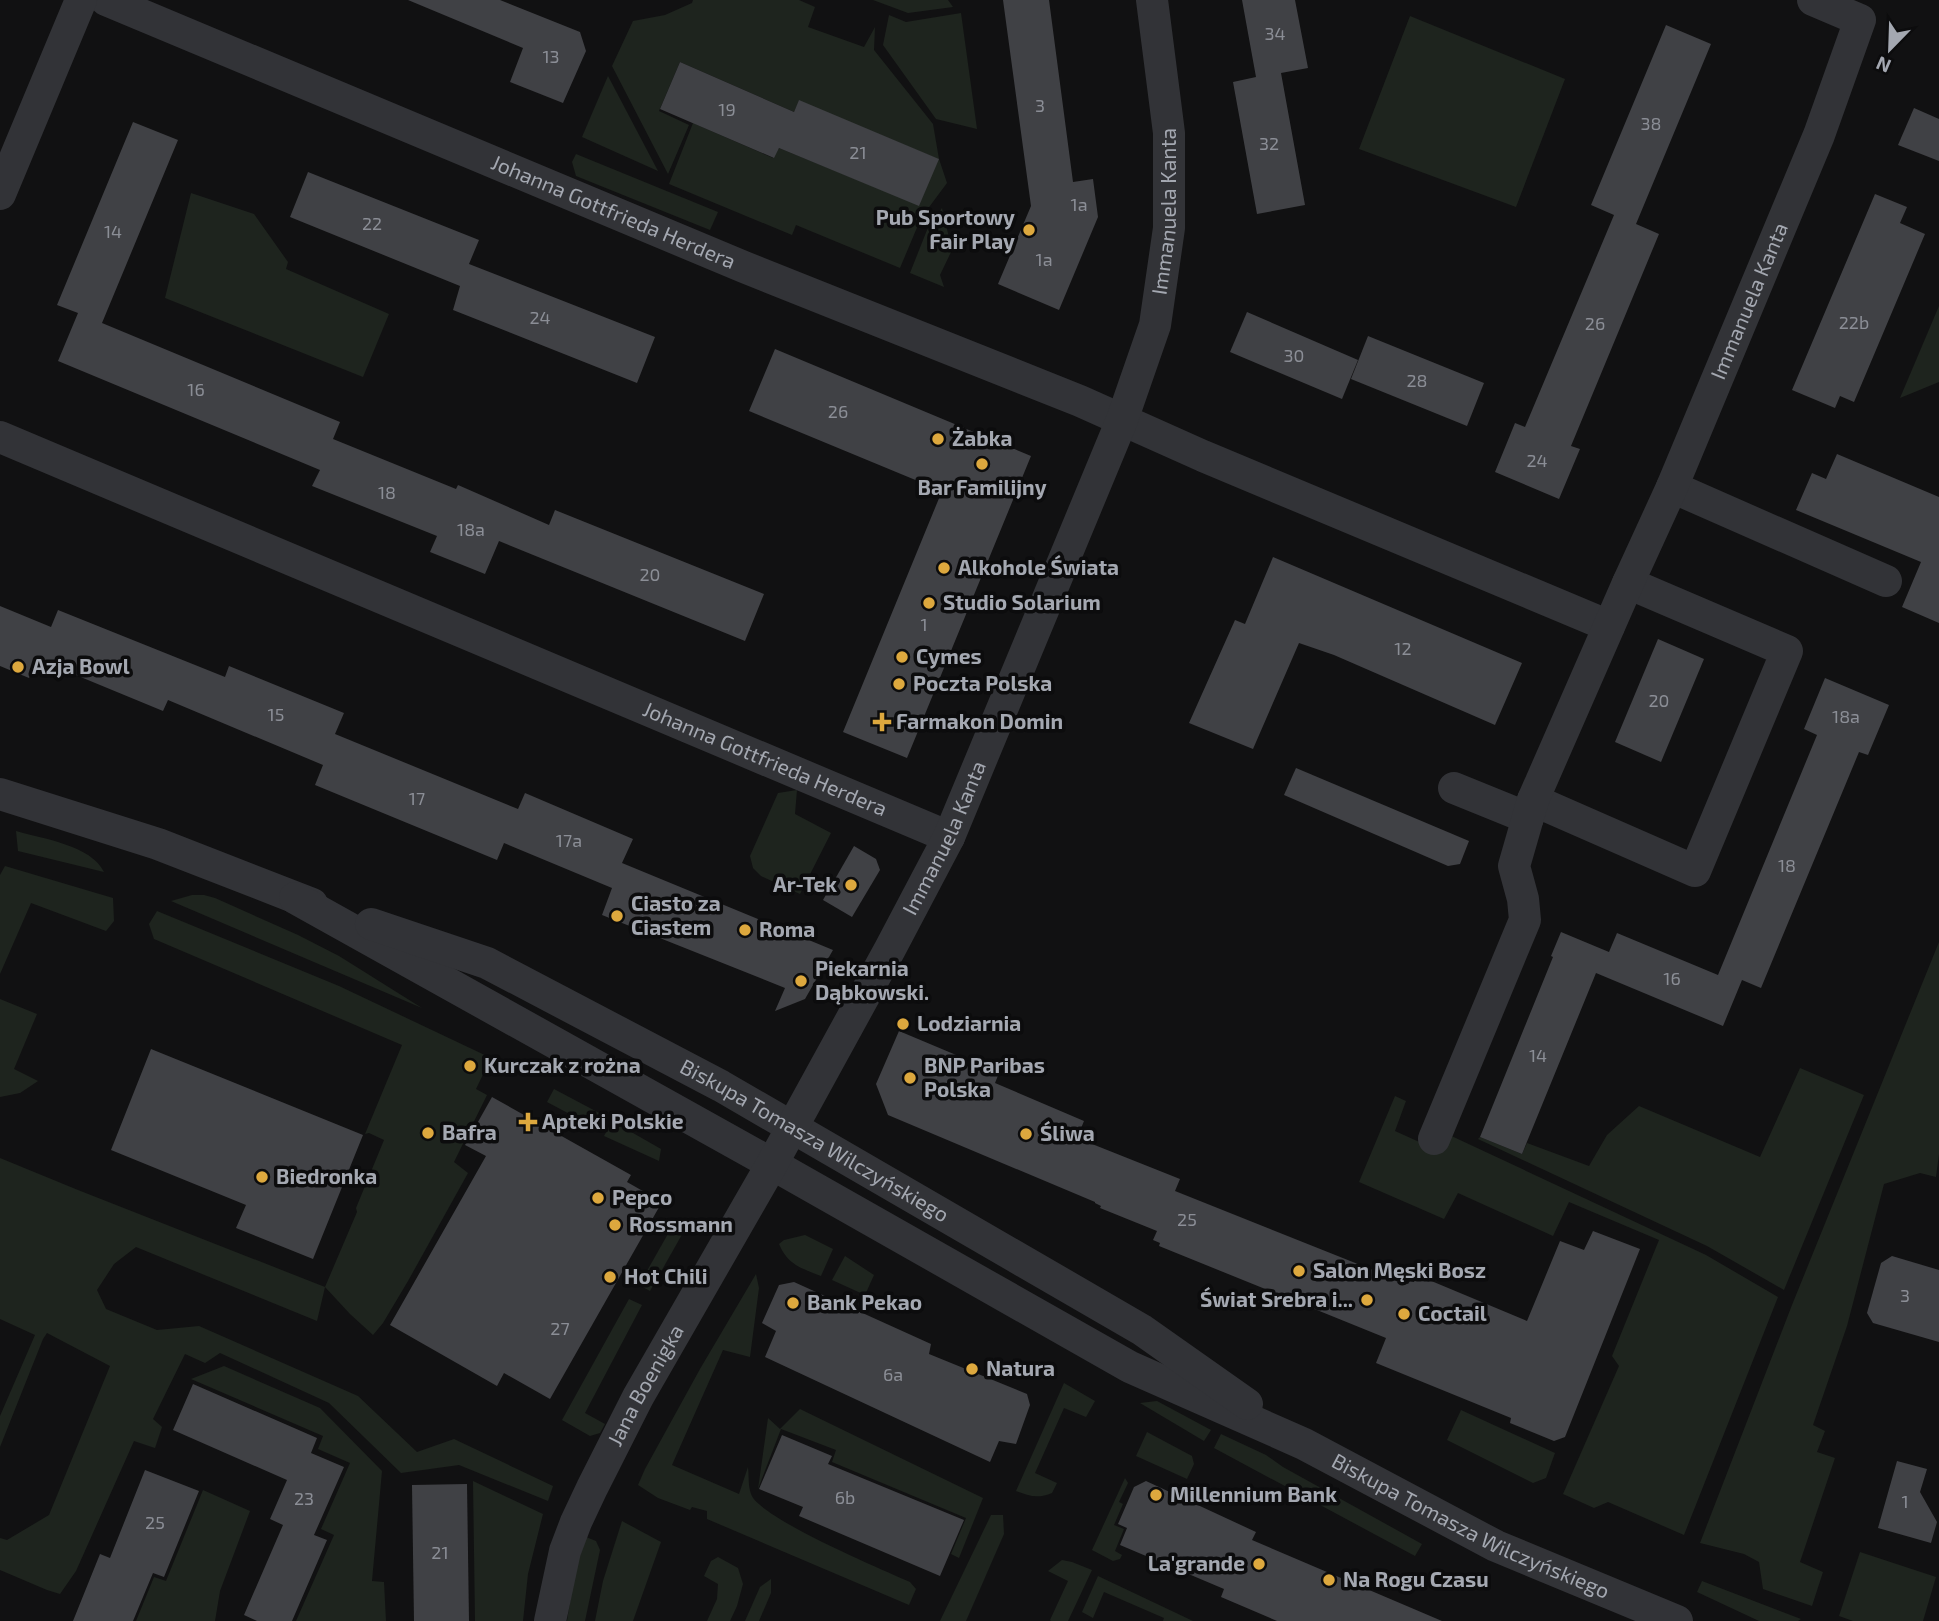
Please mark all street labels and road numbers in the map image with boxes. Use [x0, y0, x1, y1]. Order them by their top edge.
street label: Immanuela Kanta [1145, 128, 1180, 296]
street label: Johanna Gottfrieda Herdera [488, 149, 740, 273]
street label: Immanuela Kanta [1704, 218, 1792, 383]
street label: Johanna Gottfrieda Herdera [640, 695, 891, 821]
street label: Immanuela Kanta [896, 757, 990, 919]
street label: Biskupa Tomasza Wilczyńskiego [676, 1053, 954, 1226]
street label: Jana Boenigka [601, 1320, 688, 1450]
street label: Biskupa Tomasza Wilczyńskiego [1328, 1447, 1614, 1603]

